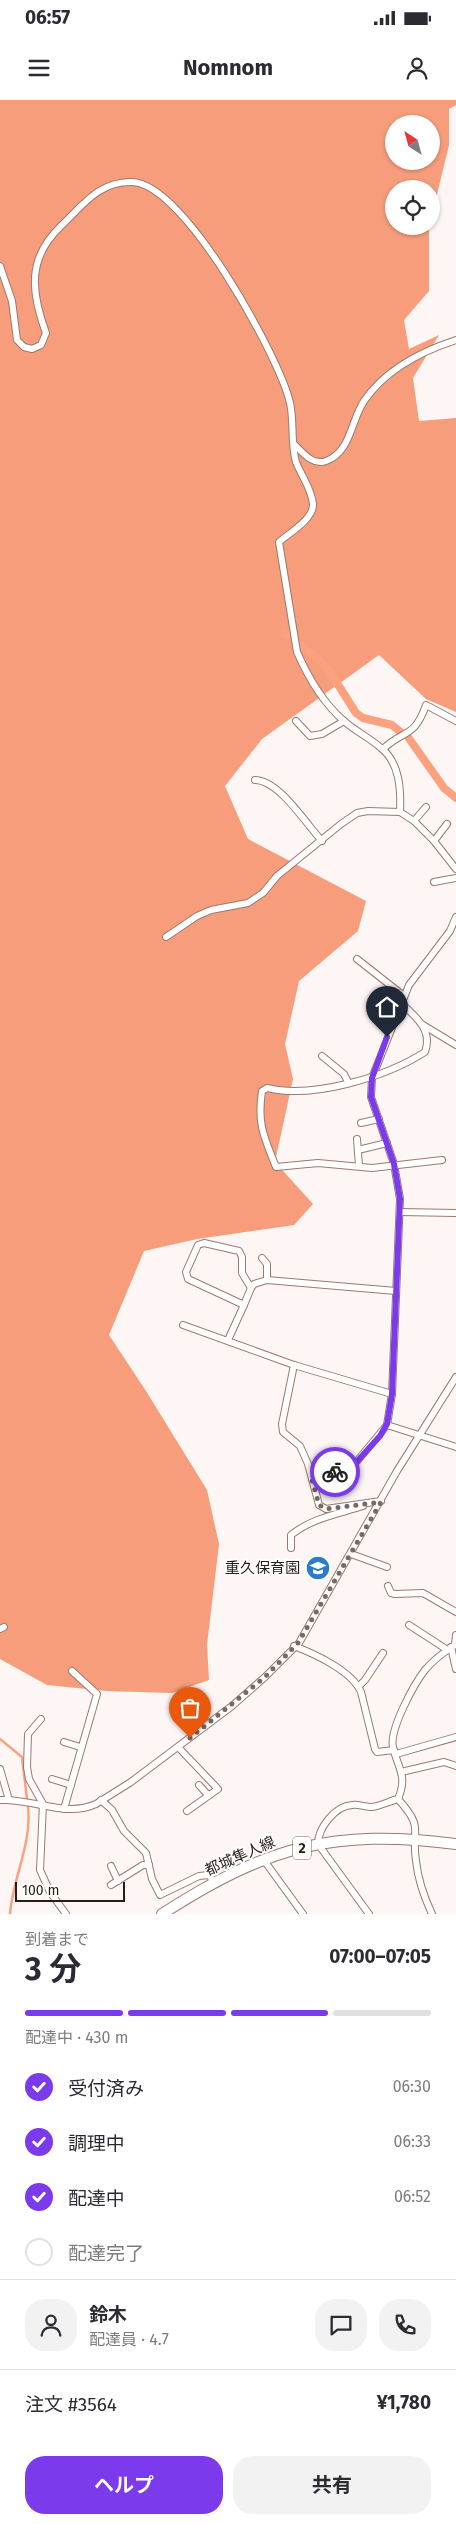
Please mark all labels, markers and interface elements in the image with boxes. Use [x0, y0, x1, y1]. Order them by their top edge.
text: 06:57 [25, 6, 70, 29]
icon: menu [25, 54, 53, 82]
text: Nomnom [183, 54, 273, 81]
icon: person [403, 54, 431, 82]
north arrow [385, 115, 440, 170]
map controls [385, 115, 440, 235]
button: locate [385, 180, 440, 235]
pin [366, 986, 408, 1037]
icon: home [373, 993, 401, 1021]
courier [310, 1447, 360, 1497]
icon: bike [321, 1458, 349, 1486]
school or university icon: 重久保育園 [305, 1555, 331, 1581]
place label: 重久保育園 [225, 1559, 300, 1577]
pin [169, 1687, 211, 1738]
icon: bag [176, 1694, 204, 1722]
street label: 都城隼人線 [202, 1833, 278, 1879]
road number: 2 [293, 1836, 311, 1860]
scale bar [15, 1879, 125, 1902]
text: 100 m [22, 1882, 59, 1899]
text: 到着まで [25, 1930, 89, 1949]
text: 07:00–07:05 [329, 1945, 431, 1968]
text: 3 分 [25, 1950, 81, 1988]
text: 配達中 · 430 m [25, 2028, 128, 2047]
icon: check [25, 2073, 53, 2101]
text: 受付済み [68, 2077, 144, 2100]
text: 06:30 [393, 2077, 431, 2096]
icon: check [25, 2128, 53, 2156]
text: 調理中 [68, 2132, 125, 2155]
text: 06:33 [394, 2132, 431, 2151]
icon: check [25, 2183, 53, 2211]
text: 配達中 [68, 2187, 125, 2210]
text: 06:52 [394, 2187, 431, 2206]
text: 配達完了 [68, 2242, 144, 2265]
button: person [25, 2299, 77, 2351]
button: chat [315, 2299, 367, 2351]
button: phone [379, 2299, 431, 2351]
text: 鈴木 [89, 2303, 127, 2326]
text: 配達員 · 4.7 [89, 2330, 169, 2349]
text: ¥1,780 [377, 2391, 431, 2414]
text: 注文 #3564 [25, 2393, 117, 2416]
button: ヘルプ [25, 2456, 223, 2514]
button: 共有 [233, 2456, 431, 2514]

